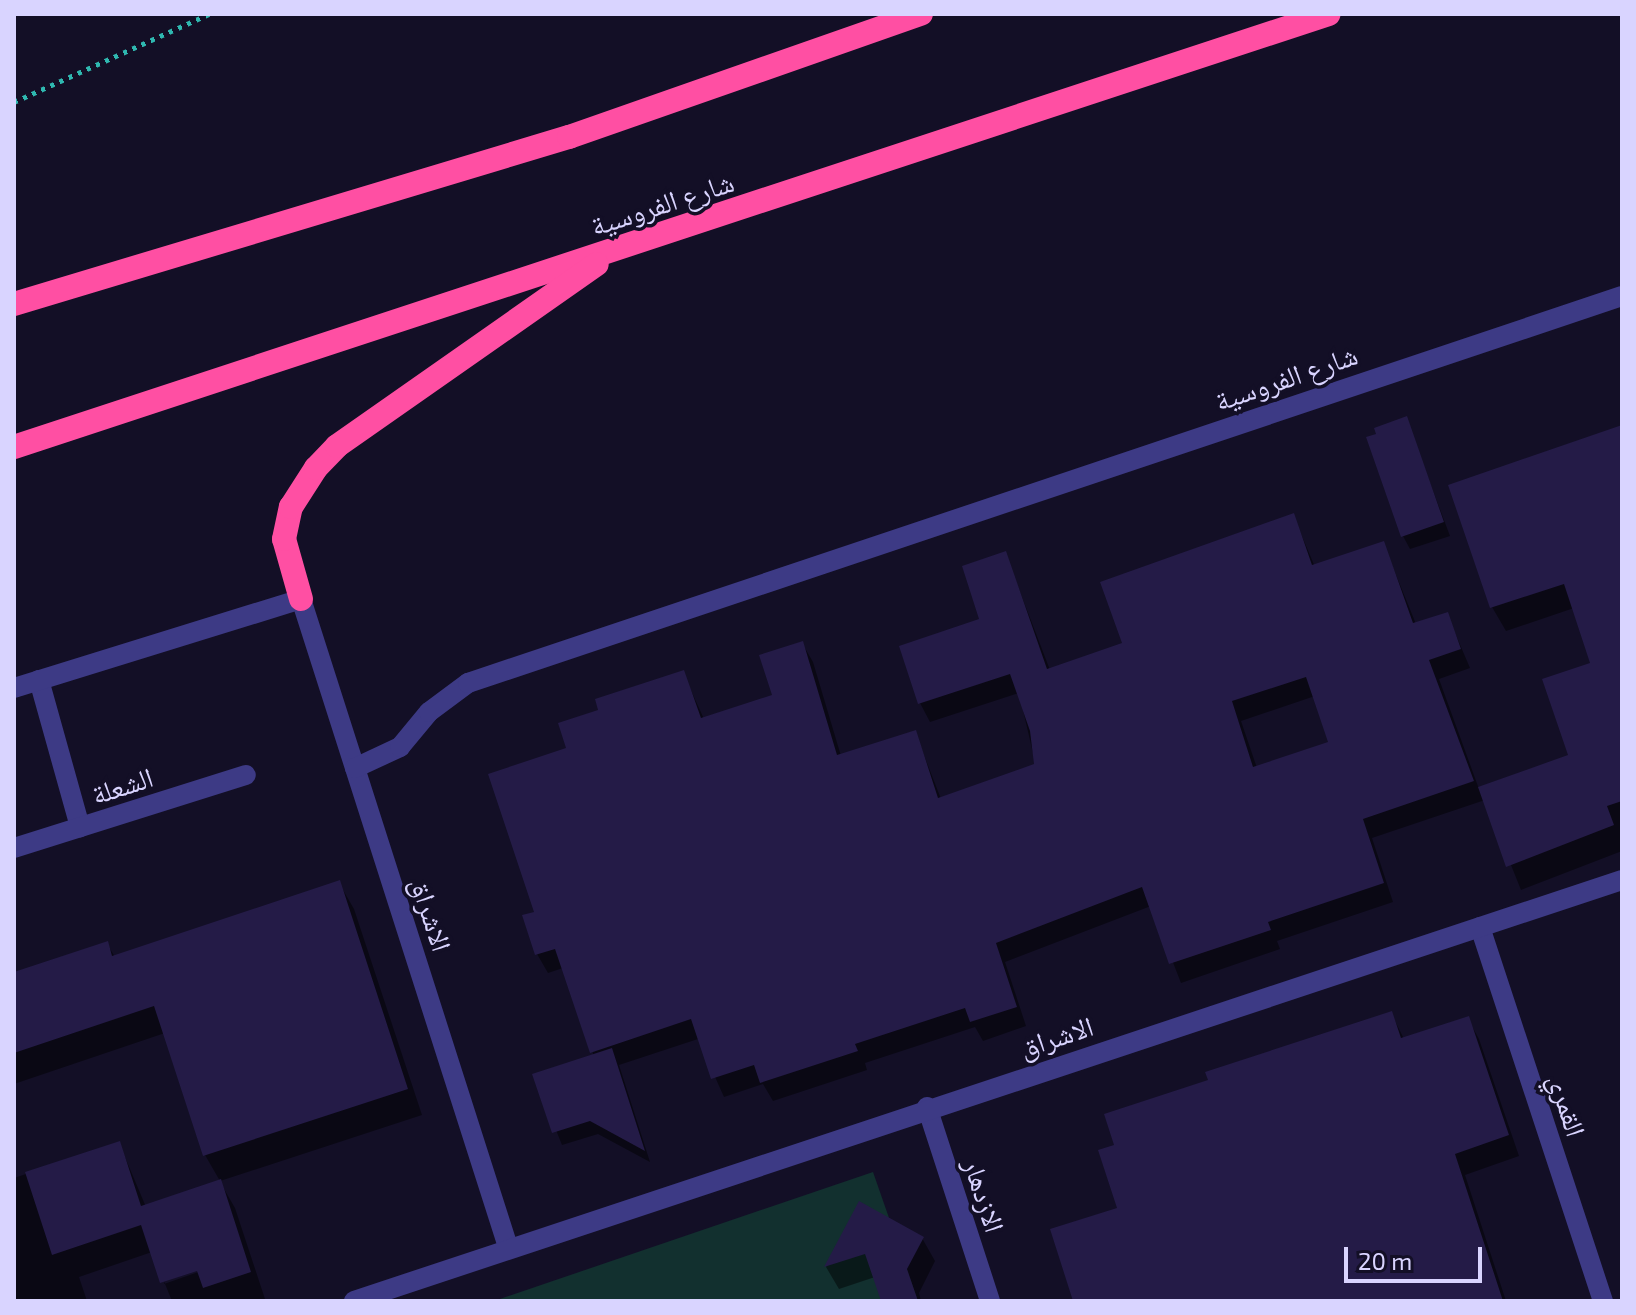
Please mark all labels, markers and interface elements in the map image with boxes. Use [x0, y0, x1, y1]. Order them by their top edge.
street label: شارع الفروسية [586, 164, 738, 242]
street label: شارع الفروسية [1210, 337, 1362, 417]
street label: الشعلة [87, 759, 157, 811]
street label: الاشراق [404, 873, 460, 955]
street label: الاشراق [1015, 1008, 1097, 1064]
street label: القمري [1542, 1070, 1594, 1140]
street label: الازدهار [957, 1154, 1013, 1236]
scale bar [1348, 1231, 1486, 1281]
text: 20 m [1358, 1246, 1412, 1275]

